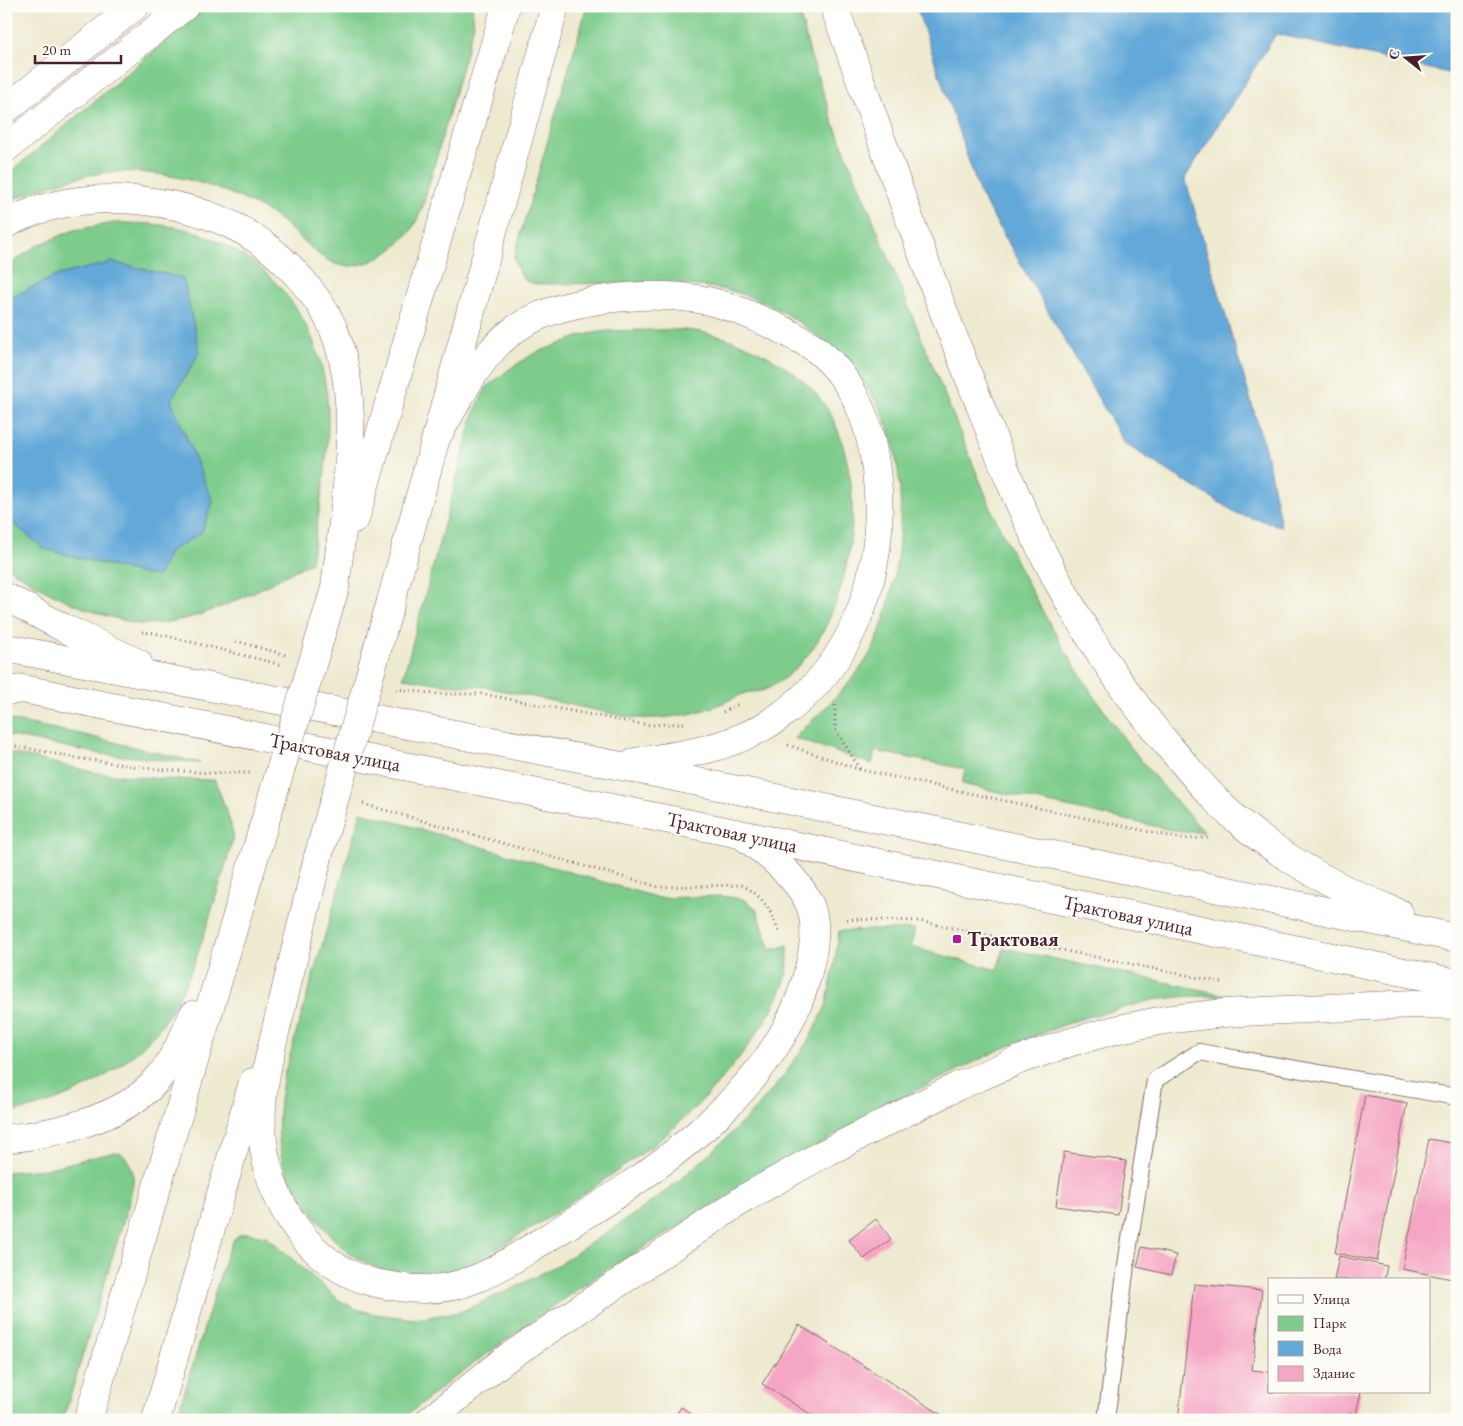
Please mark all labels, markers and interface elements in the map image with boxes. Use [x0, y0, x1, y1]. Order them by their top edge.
scale bar [35, 32, 121, 64]
north arrow [1380, 32, 1430, 82]
text: 20 m [42, 40, 71, 59]
text: С [1384, 47, 1404, 62]
street label: Трактовая улица [267, 727, 403, 777]
street label: Трактовая улица [664, 805, 800, 859]
street label: Трактовая улица [1060, 888, 1196, 942]
place label: Трактовая [967, 926, 1059, 952]
marker: Трактовая [951, 933, 963, 945]
legend [1268, 1278, 1430, 1394]
text: Улица [1312, 1289, 1350, 1308]
text: Парк [1313, 1313, 1346, 1332]
text: Вода [1313, 1339, 1342, 1358]
text: Здание [1313, 1363, 1355, 1382]

